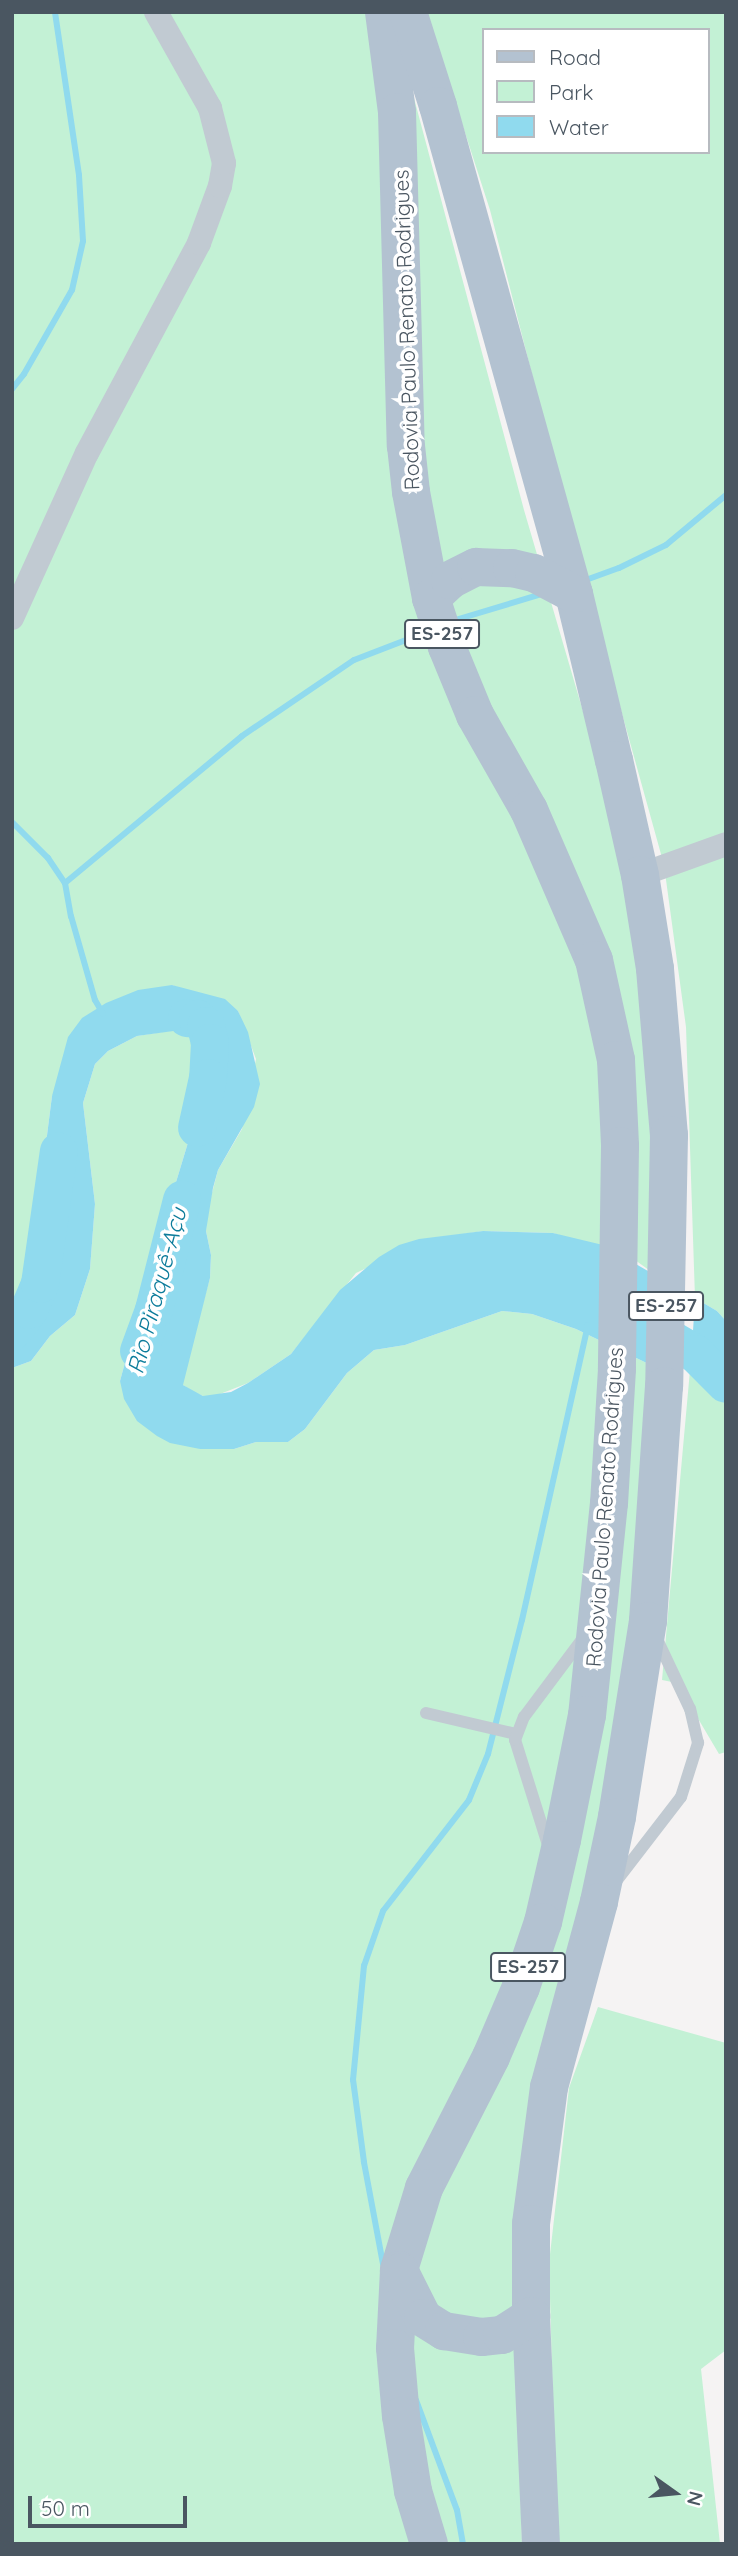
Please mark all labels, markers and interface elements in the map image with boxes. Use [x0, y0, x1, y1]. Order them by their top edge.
legend [482, 28, 710, 154]
text: Road [549, 44, 601, 70]
text: Park [549, 79, 593, 105]
text: Water [549, 114, 609, 140]
street label: Rodovia Paulo Renato Rodrigues [388, 169, 424, 491]
road number: ES-257 [404, 618, 480, 650]
water label: Rio Piraquê-Açu [122, 1205, 192, 1377]
road number: ES-257 [628, 1290, 704, 1322]
street label: Rodovia Paulo Renato Rodrigues [580, 1346, 628, 1668]
road number: ES-257 [490, 1952, 566, 1982]
north arrow [640, 2458, 710, 2528]
scale bar [32, 2482, 191, 2526]
text: N [682, 2489, 709, 2508]
text: 50 m [41, 2495, 90, 2521]

